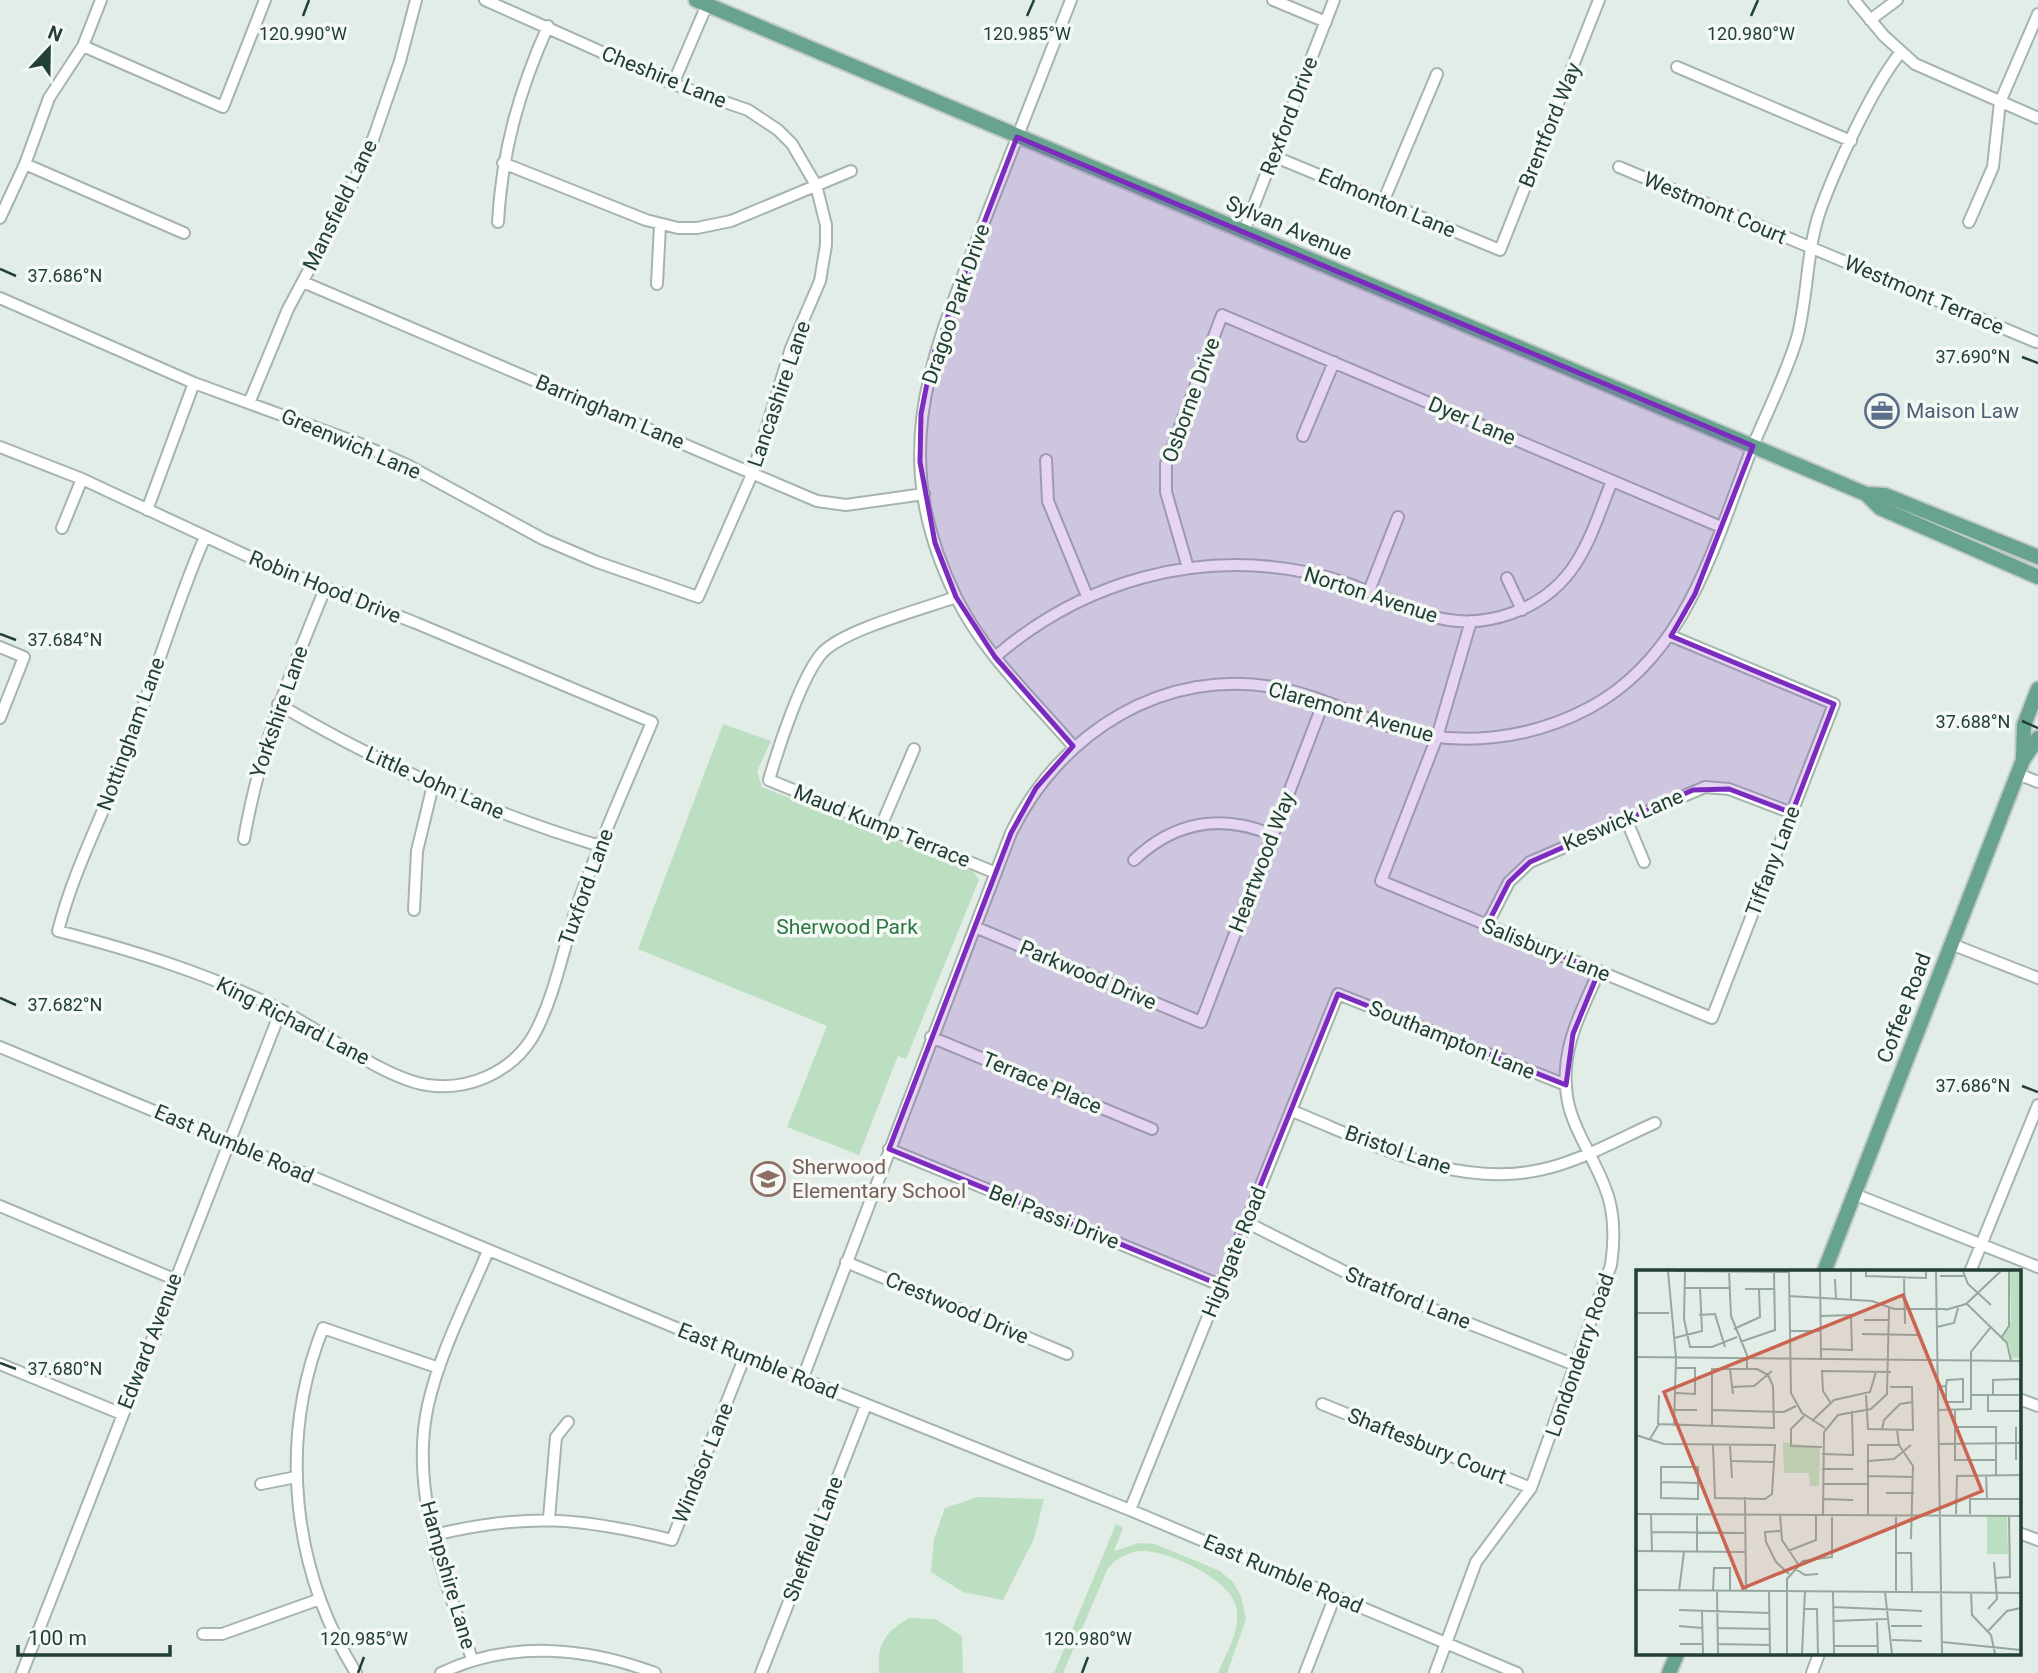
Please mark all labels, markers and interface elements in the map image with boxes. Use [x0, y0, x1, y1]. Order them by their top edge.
north arrow [14, 14, 84, 84]
text: N [45, 21, 66, 47]
text: 120.990°W [259, 23, 347, 44]
text: 120.985°W [983, 23, 1071, 44]
text: 120.980°W [1707, 23, 1795, 44]
street label: Cheshire Lane [598, 41, 730, 113]
street label: Rexford Drive [1255, 53, 1323, 179]
street label: Brentford Way [1514, 59, 1586, 191]
street label: Mansfield Lane [298, 136, 382, 274]
street label: Edmonton Lane [1315, 163, 1459, 243]
street label: Westmont Court [1640, 167, 1790, 249]
street label: Sylvan Avenue [1222, 191, 1356, 265]
street label: Dragoo Park Drive [917, 221, 995, 387]
street label: Westmont Terrace [1841, 251, 2007, 339]
text: 37.686°N [28, 265, 102, 286]
street label: Lancashire Lane [743, 318, 815, 470]
street label: Osborne Drive [1157, 334, 1225, 466]
text: 37.690°N [1936, 346, 2010, 367]
street label: Barringham Lane [532, 370, 688, 454]
street label: Dyer Lane [1425, 392, 1519, 450]
office icon: Maison Law [1863, 392, 1901, 430]
place label: Maison Law [1906, 399, 2019, 423]
street label: Greenwich Lane [278, 404, 424, 484]
street label: Robin Hood Drive [245, 546, 405, 628]
street label: Norton Avenue [1301, 562, 1441, 628]
text: 37.684°N [28, 629, 102, 650]
street label: Yorkshire Lane [245, 643, 313, 781]
street label: Nottingham Lane [92, 654, 170, 814]
street label: Claremont Avenue [1266, 677, 1436, 747]
text: 37.688°N [1936, 711, 2010, 732]
street label: Little John Lane [362, 742, 508, 824]
street label: Maud Kump Terrace [790, 780, 974, 872]
street label: Keswick Lane [1559, 784, 1687, 856]
street label: Heartwood Way [1224, 788, 1300, 936]
street label: Tiffany Lane [1741, 803, 1805, 919]
street label: Tuxford Lane [554, 825, 618, 949]
street label: Salisbury Lane [1478, 913, 1614, 987]
park label: Sherwood Park [776, 915, 918, 939]
street label: Parkwood Drive [1016, 935, 1160, 1015]
street label: Coffee Road [1872, 950, 1936, 1066]
street label: King Richard Lane [213, 972, 373, 1070]
text: 37.682°N [28, 994, 102, 1015]
street label: Southampton Lane [1365, 996, 1539, 1084]
street label: Terrace Place [979, 1047, 1105, 1119]
text: 37.686°N [1936, 1075, 2010, 1096]
street label: East Rumble Road [151, 1100, 317, 1188]
street label: Bristol Lane [1342, 1121, 1454, 1179]
place label: Sherwood Elementary School [792, 1155, 966, 1203]
school or university icon: Sherwood Elementary School [749, 1160, 787, 1198]
street label: Bel Passi Drive [985, 1180, 1123, 1254]
street label: Highgate Road [1197, 1184, 1271, 1320]
street label: Stratford Lane [1342, 1262, 1474, 1334]
street label: Crestwood Drive [882, 1267, 1032, 1349]
street label: Edward Avenue [113, 1270, 187, 1412]
street label: Londonderry Road [1541, 1270, 1619, 1440]
inset map [1636, 1270, 2021, 1656]
street label: East Rumble Road [674, 1318, 842, 1404]
text: 37.680°N [28, 1358, 102, 1379]
street label: Windsor Lane [668, 1399, 738, 1527]
street label: Shaftesbury Court [1344, 1403, 1510, 1489]
street label: Sheffield Lane [778, 1473, 848, 1605]
street label: Hampshire Lane [415, 1498, 481, 1652]
street label: East Rumble Road [1200, 1530, 1366, 1618]
scale bar [18, 1614, 170, 1658]
text: 100 m [28, 1626, 87, 1650]
text: 120.985°W [320, 1628, 408, 1649]
text: 120.980°W [1044, 1628, 1132, 1649]

